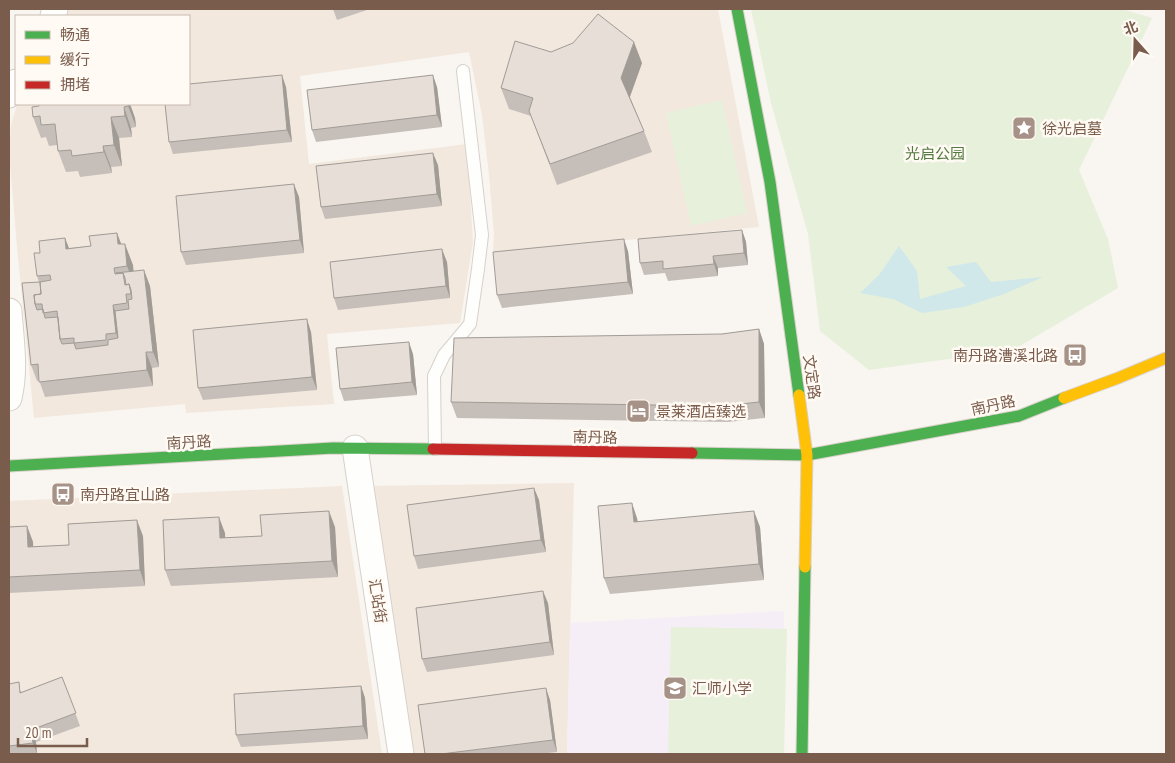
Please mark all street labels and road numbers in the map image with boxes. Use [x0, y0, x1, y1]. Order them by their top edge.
street label: 文定路 [799, 353, 825, 401]
street label: 南丹路 [969, 391, 1017, 419]
street label: 南丹路 [572, 427, 618, 447]
street label: 南丹路 [166, 431, 212, 453]
street label: 汇站街 [365, 577, 391, 625]

